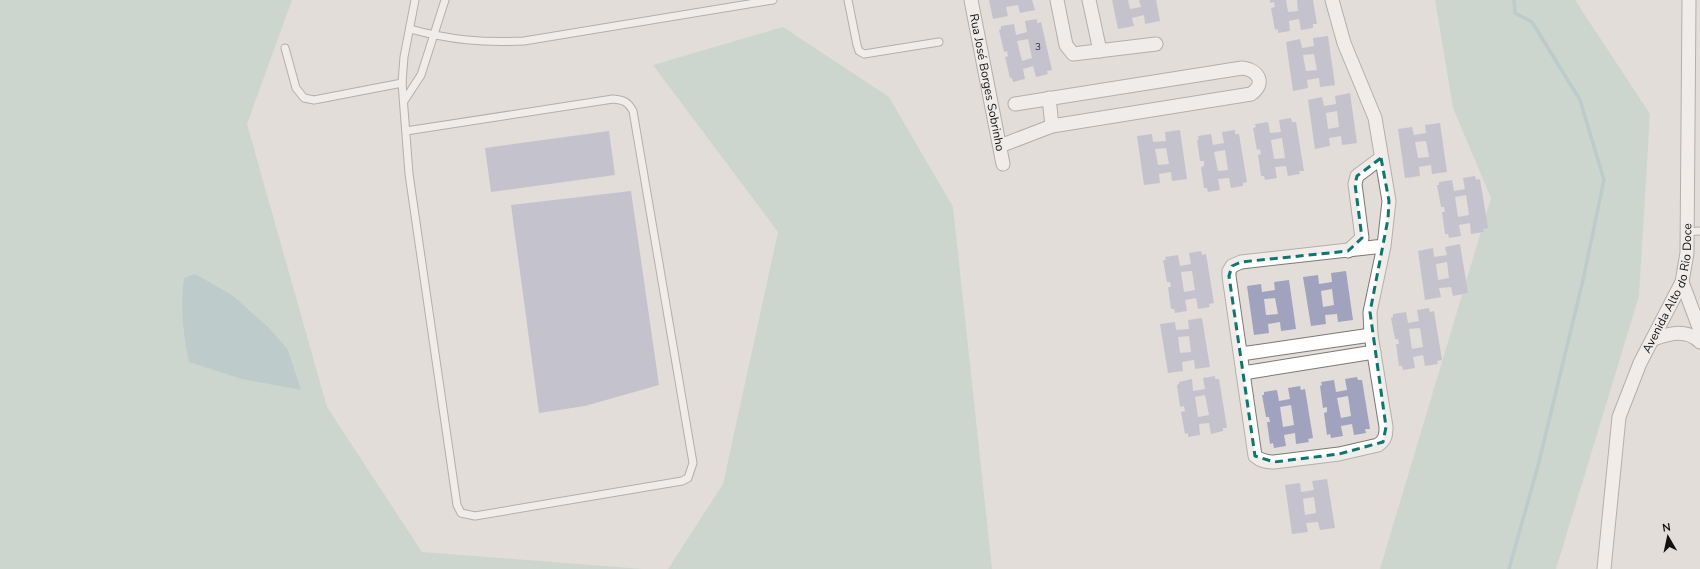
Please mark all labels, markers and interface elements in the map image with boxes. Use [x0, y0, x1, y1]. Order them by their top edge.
street label: Rua José Borges Sobrinho [966, 12, 1008, 153]
house number: 3 [1035, 40, 1041, 54]
street label: Avenida Alto do Rio Doce [1639, 223, 1695, 356]
north arrow [1648, 517, 1688, 557]
text: N [1661, 520, 1672, 536]

